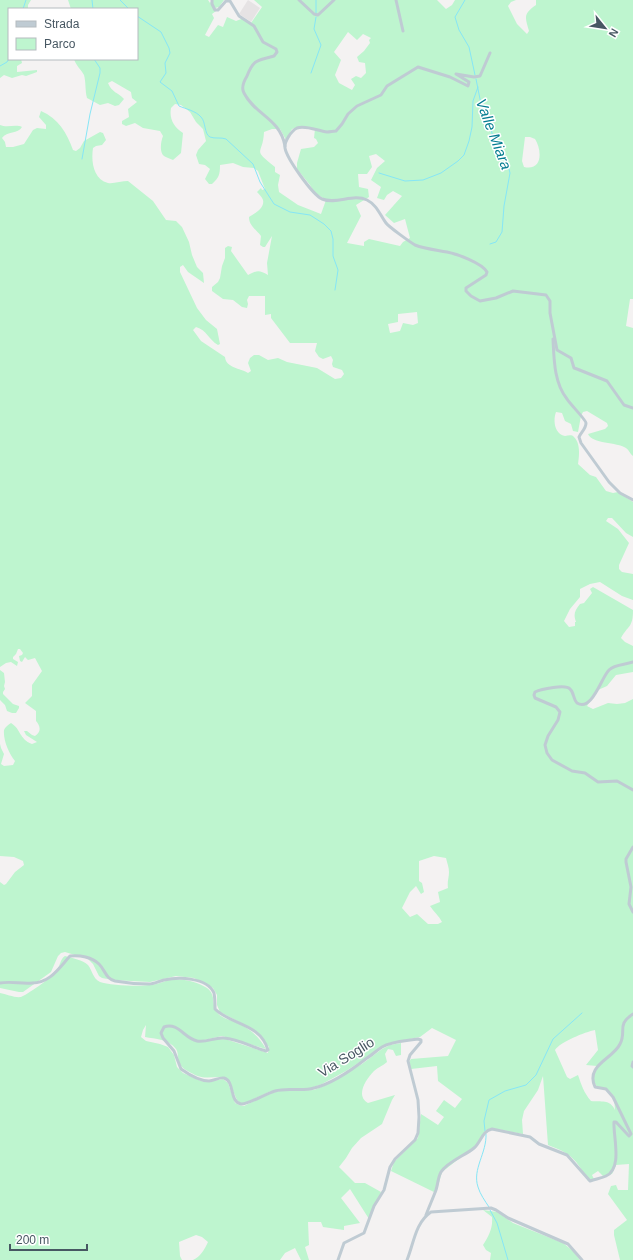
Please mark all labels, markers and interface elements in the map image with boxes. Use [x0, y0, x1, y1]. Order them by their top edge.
legend [8, 8, 138, 60]
north arrow [585, 8, 625, 48]
text: Strada [44, 17, 80, 31]
text: N [606, 27, 621, 39]
text: Parco [44, 37, 76, 51]
water label: Valle Miara [473, 96, 515, 172]
street label: Via Soglio [315, 1033, 377, 1080]
scale bar [10, 1226, 87, 1252]
text: 200 m [16, 1233, 49, 1247]

